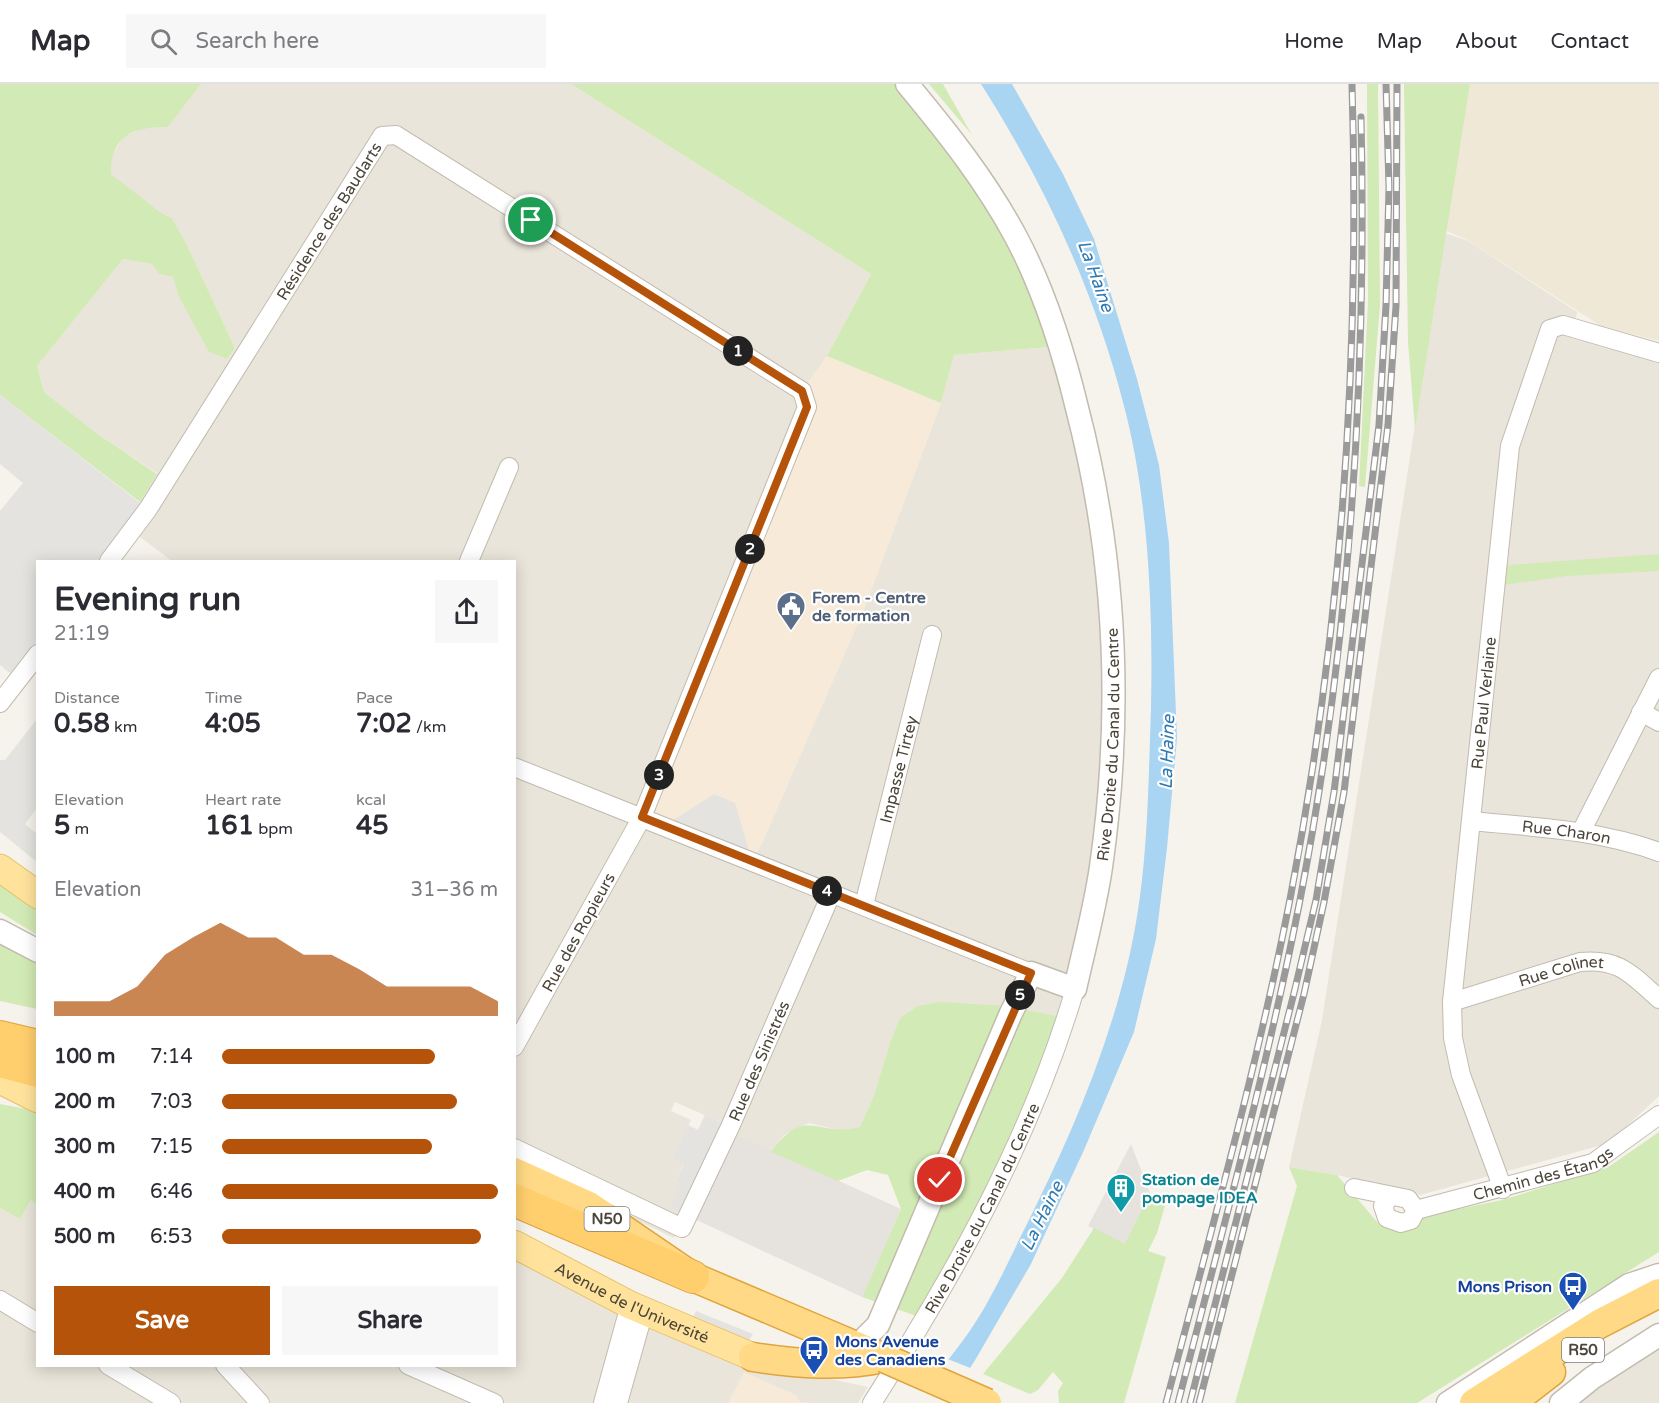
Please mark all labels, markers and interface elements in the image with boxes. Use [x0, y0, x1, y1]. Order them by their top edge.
search box [126, 14, 546, 68]
text: Map [30, 24, 90, 58]
icon: search [147, 25, 180, 58]
text: Search here [195, 28, 319, 54]
text: Home [1284, 29, 1344, 54]
text: Map [1377, 29, 1422, 54]
text: About [1455, 29, 1517, 54]
text: Contact [1550, 29, 1629, 54]
street label: Résidence des Baudarts [273, 139, 387, 304]
pin [505, 194, 556, 245]
icon: arrive [514, 203, 547, 236]
water label: La Haine [1073, 237, 1119, 316]
pin: 1 [723, 336, 753, 366]
text: 1 [733, 341, 743, 361]
pin: 2 [735, 534, 765, 564]
text: 2 [745, 539, 755, 559]
text: Evening run [54, 580, 241, 619]
button: share [435, 580, 498, 643]
place label: Forem - Centre de formation [812, 588, 926, 626]
public building icon: Forem - Centre de formation [775, 590, 807, 632]
text: 21:19 [54, 622, 109, 646]
street label: Rive Droite du Canal du Centre [1093, 627, 1124, 862]
street label: Rue Paul Verlaine [1467, 636, 1501, 770]
text: Distance [54, 688, 120, 708]
text: Time [205, 688, 242, 708]
text: Pace [356, 688, 393, 708]
text: 0.58 [54, 708, 110, 739]
text: 4:05 [205, 708, 261, 739]
text: 7:02 [356, 708, 412, 739]
street label: Impasse Tirtey [876, 713, 922, 825]
water label: La Haine [1155, 714, 1179, 790]
text: km [110, 717, 137, 737]
text: /km [412, 717, 446, 737]
pin: 3 [644, 760, 674, 790]
text: 3 [654, 765, 664, 785]
text: Elevation [54, 790, 124, 810]
text: Heart rate [205, 790, 281, 810]
text: kcal [356, 790, 386, 810]
text: 5 [54, 810, 70, 841]
text: 161 [205, 810, 254, 841]
text: 45 [356, 810, 389, 841]
street label: Rue Charon [1521, 817, 1613, 849]
text: m [70, 819, 89, 839]
text: bpm [254, 819, 293, 839]
street label: Rue des Ropieurs [538, 869, 620, 996]
pin: 4 [812, 876, 842, 906]
text: Elevation [54, 878, 141, 902]
text: 31–36 m [411, 878, 498, 902]
text: 4 [822, 881, 832, 901]
street label: Rue Colinet [1516, 952, 1605, 992]
pin: 5 [1005, 980, 1035, 1010]
text: 5 [1015, 985, 1025, 1005]
street label: Rue des Sinistrés [725, 998, 795, 1125]
text: 100 m [54, 1045, 115, 1069]
text: 7:14 [150, 1045, 193, 1069]
text: 200 m [54, 1090, 115, 1114]
text: 7:03 [150, 1090, 193, 1114]
street label: Rive Droite du Canal du Centre [921, 1100, 1044, 1317]
text: 300 m [54, 1135, 115, 1159]
text: 7:15 [150, 1135, 193, 1159]
street label: Chemin des Étangs [1471, 1143, 1617, 1205]
pin [914, 1154, 965, 1205]
icon: check [923, 1163, 956, 1196]
place label: Station de pompage IDEA [1142, 1170, 1258, 1208]
building icon: Station de pompage IDEA [1105, 1172, 1137, 1214]
water label: La Haine [1016, 1177, 1069, 1254]
text: 400 m [54, 1180, 115, 1204]
text: 6:46 [150, 1180, 193, 1204]
road number: N50 [584, 1207, 630, 1231]
text: 500 m [54, 1225, 115, 1249]
text: 6:53 [150, 1225, 193, 1249]
street label: Avenue de l'Université [551, 1258, 712, 1348]
bus stop icon: Mons Prison [1557, 1270, 1589, 1312]
place label: Mons Prison [1458, 1277, 1552, 1297]
button: Save [54, 1286, 270, 1355]
button: Share [282, 1286, 498, 1355]
place label: Mons Avenue des Canadiens [835, 1332, 946, 1370]
bus stop icon: Mons Avenue des Canadiens [798, 1334, 830, 1376]
road number: R50 [1562, 1338, 1604, 1362]

